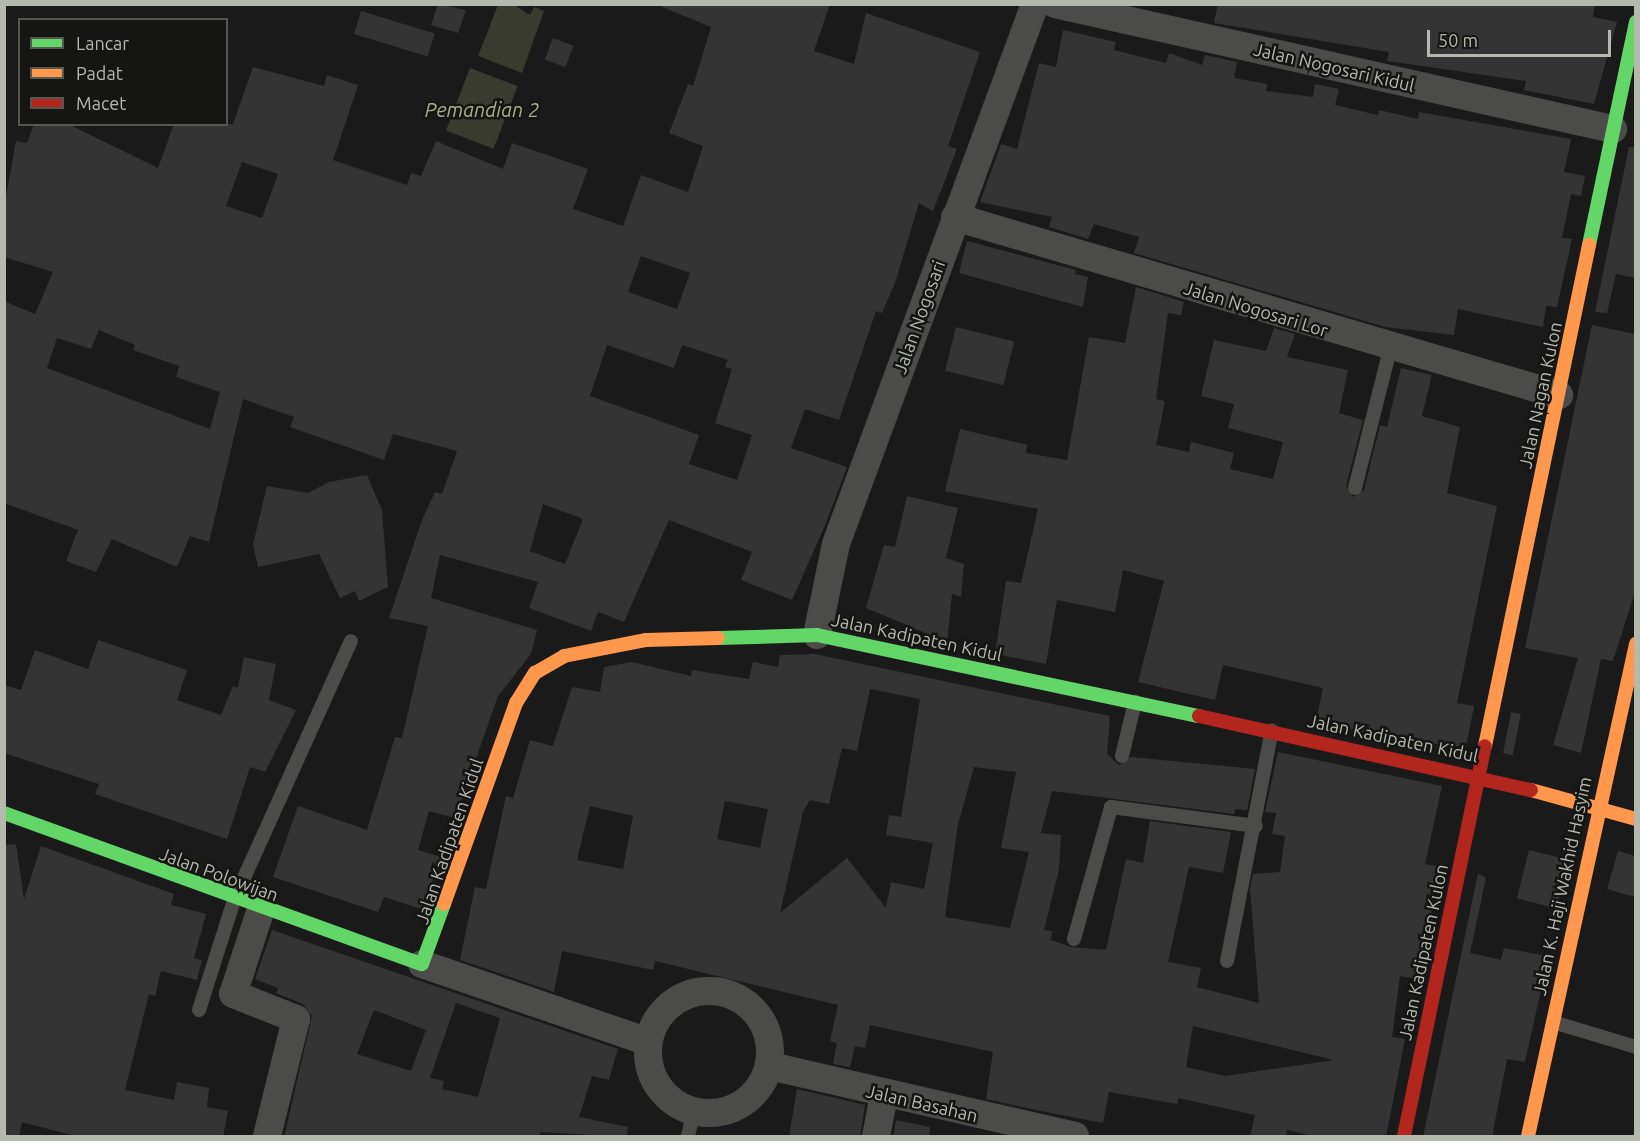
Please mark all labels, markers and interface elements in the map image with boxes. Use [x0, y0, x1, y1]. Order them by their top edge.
legend [18, 18, 228, 126]
scale bar [1430, 18, 1614, 56]
text: 50 m [1438, 30, 1478, 50]
text: Lancar [76, 33, 129, 53]
street label: Jalan Nogosari Kidul [1251, 38, 1417, 96]
text: Padat [76, 63, 123, 83]
text: Macet [76, 93, 126, 113]
water label: Pemandian 2 [425, 97, 539, 121]
street label: Jalan Nogosari [888, 257, 950, 377]
street label: Jalan Nogosari Lor [1181, 277, 1331, 341]
street label: Jalan Nagan Kulon [1514, 320, 1566, 470]
street label: Jalan Kadipaten Kidul [830, 608, 1004, 666]
street label: Jalan Kadipaten Kidul [1306, 709, 1480, 767]
street label: Jalan Kadipaten Kidul [410, 755, 488, 927]
street label: Jalan K. Haji Wakhid Hasyim [1528, 775, 1596, 997]
street label: Jalan Polowijan [157, 842, 281, 906]
street label: Jalan Kadipaten Kulon [1394, 862, 1452, 1042]
street label: Jalan Basahan [864, 1080, 980, 1126]

